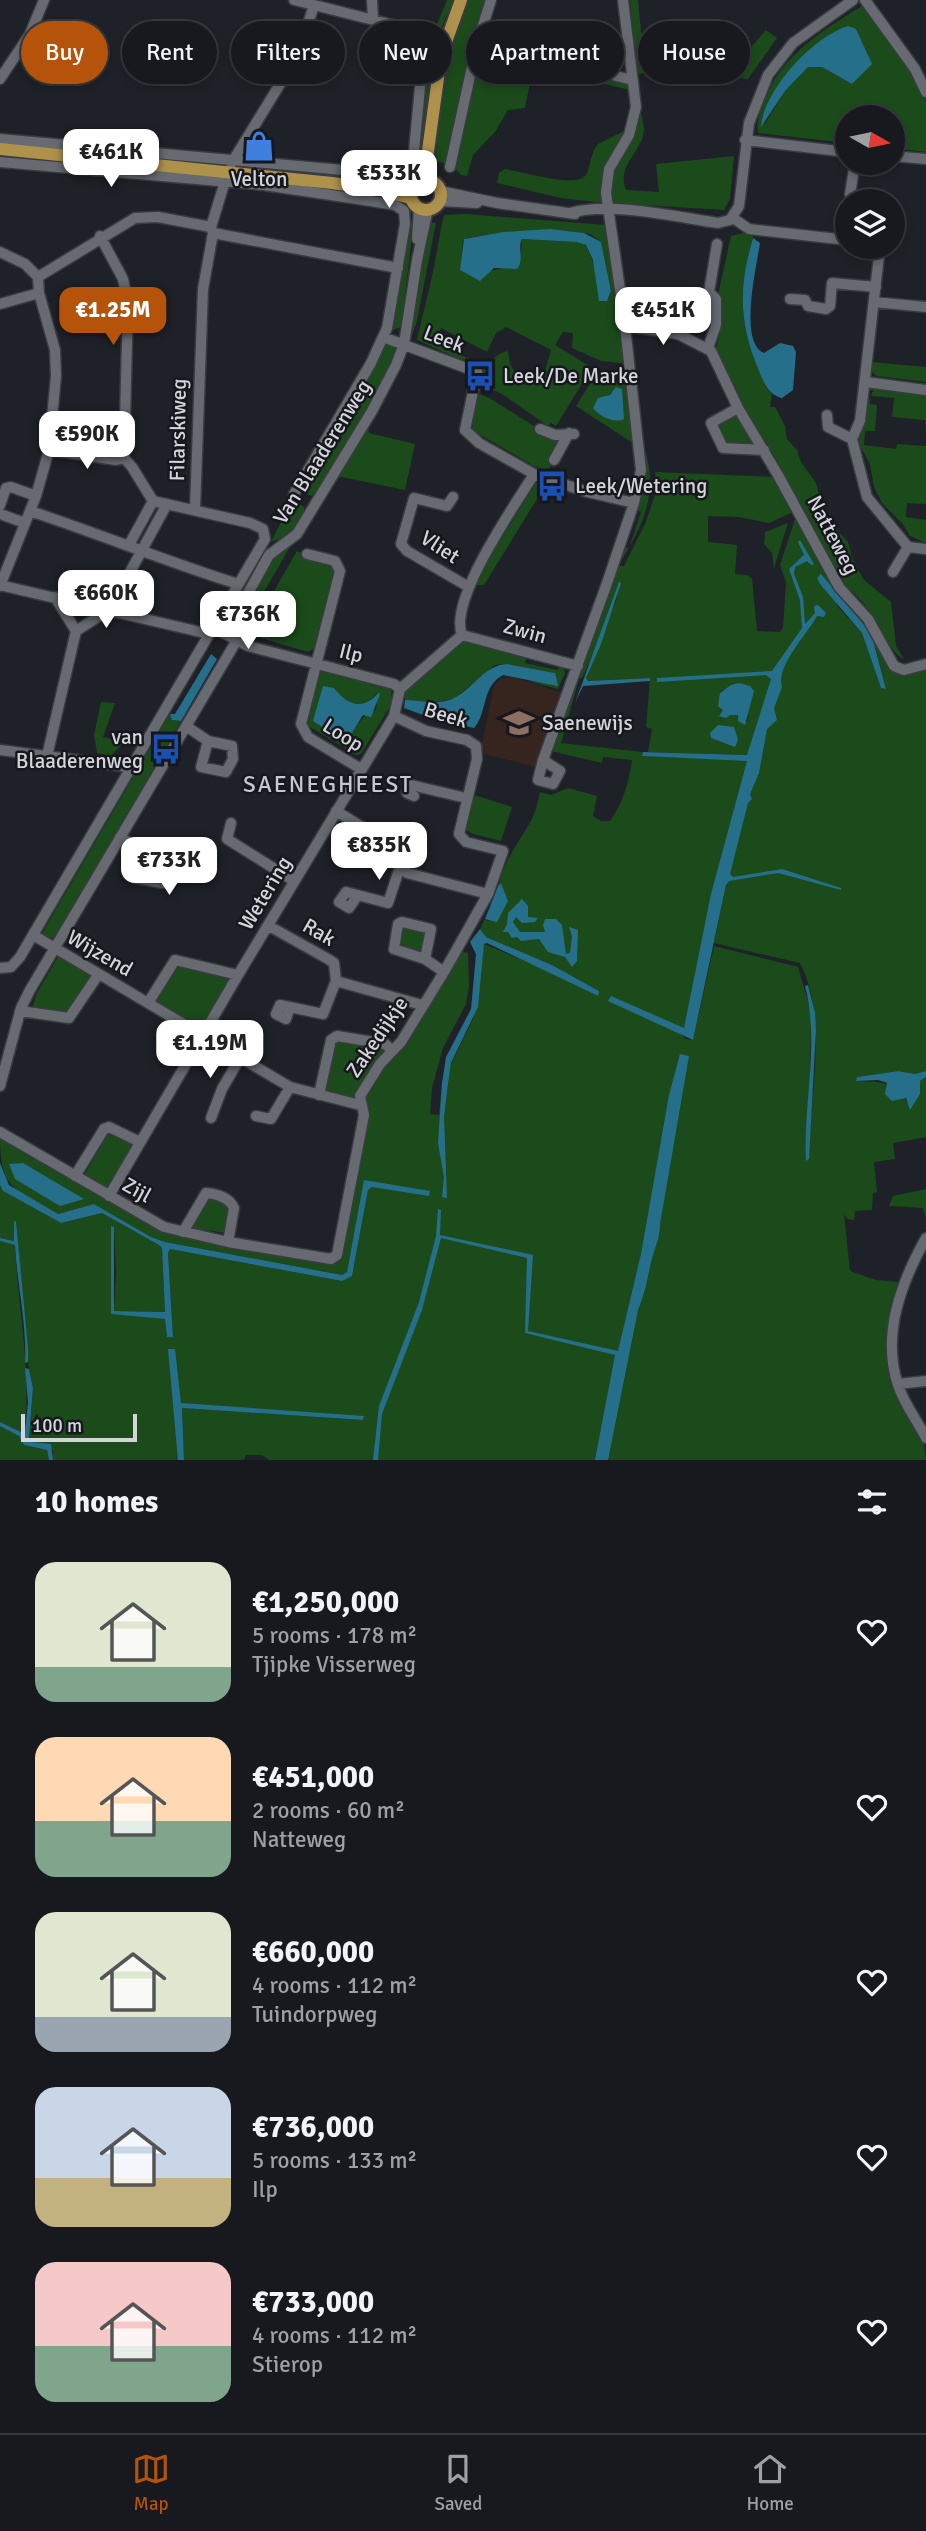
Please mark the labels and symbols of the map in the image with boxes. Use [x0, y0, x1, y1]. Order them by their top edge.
north arrow [835, 105, 905, 175]
shop icon: Velton [242, 129, 276, 163]
pin: €461K [62, 130, 160, 189]
pin: €533K [340, 150, 438, 210]
place label: Velton [231, 166, 287, 192]
pin: €1.25M [56, 288, 170, 347]
pin: €451K [614, 288, 712, 347]
street label: Leek [420, 319, 469, 359]
bus stop icon: Leek/De Marke [463, 359, 497, 393]
place label: Leek/De Marke [503, 363, 639, 389]
street label: Van Blaaderenweg [267, 375, 377, 529]
street label: Filarskiweg [164, 378, 192, 482]
pin: €590K [38, 412, 136, 471]
bus stop icon: Leek/Wetering [535, 469, 569, 503]
place label: Leek/Wetering [575, 473, 707, 499]
street label: Natteweg [801, 491, 865, 579]
street label: Vliet [415, 525, 465, 569]
pin: €660K [57, 570, 155, 630]
pin: €736K [199, 592, 297, 651]
street label: Zwin [501, 613, 549, 649]
street label: Ilp [336, 638, 366, 668]
street label: Beek [421, 696, 471, 734]
school or university icon: Saenewijs [502, 706, 536, 740]
place label: Saenewijs [542, 710, 633, 736]
street label: Loop [318, 712, 368, 758]
place label: van Blaaderenweg [16, 724, 143, 774]
bus stop icon: van Blaaderenweg [149, 732, 183, 766]
district label: SAENEGHEEST [243, 770, 413, 799]
pin: €835K [330, 822, 428, 882]
pin: €733K [120, 838, 218, 897]
street label: Wetering [233, 851, 297, 935]
street label: Rak [298, 912, 340, 952]
street label: Wijzend [63, 924, 137, 982]
street label: Zakedijkje [340, 992, 414, 1082]
pin: €1.19M [153, 1020, 267, 1080]
street label: Zijl [118, 1171, 156, 1209]
scale bar [21, 1411, 136, 1443]

